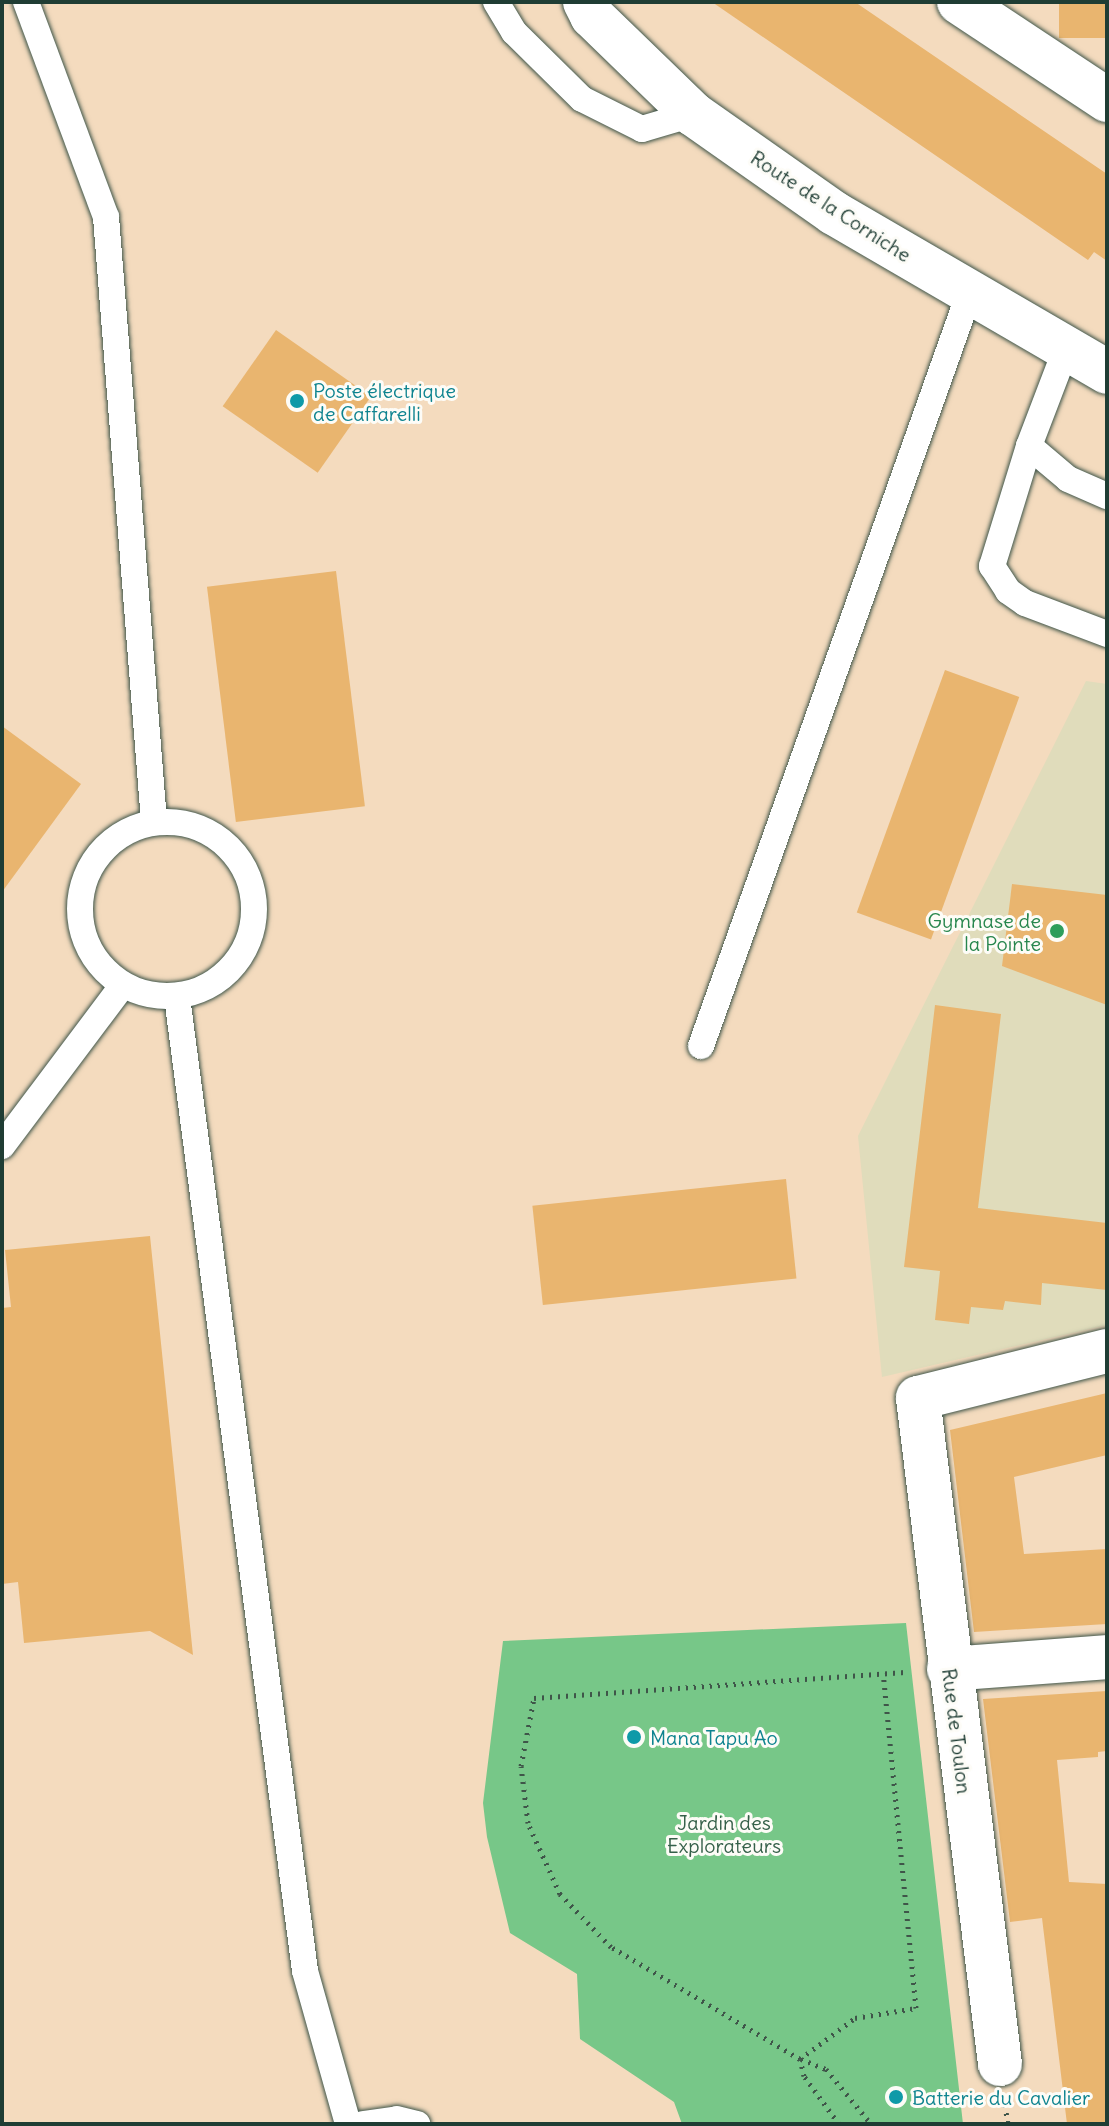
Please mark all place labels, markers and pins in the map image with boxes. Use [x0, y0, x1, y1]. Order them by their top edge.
place label: Poste électrique de Caffarelli [313, 378, 456, 425]
marker: Poste électrique de Caffarelli [288, 392, 306, 410]
place label: Gymnase de la Pointe [928, 908, 1041, 955]
marker: Gymnase de la Pointe [1048, 922, 1066, 940]
place label: Mana Tapu Ao [650, 1725, 778, 1749]
marker: Mana Tapu Ao [625, 1728, 643, 1746]
place label: Batterie du Cavalier [912, 2085, 1090, 2109]
marker: Batterie du Cavalier [887, 2088, 905, 2106]

